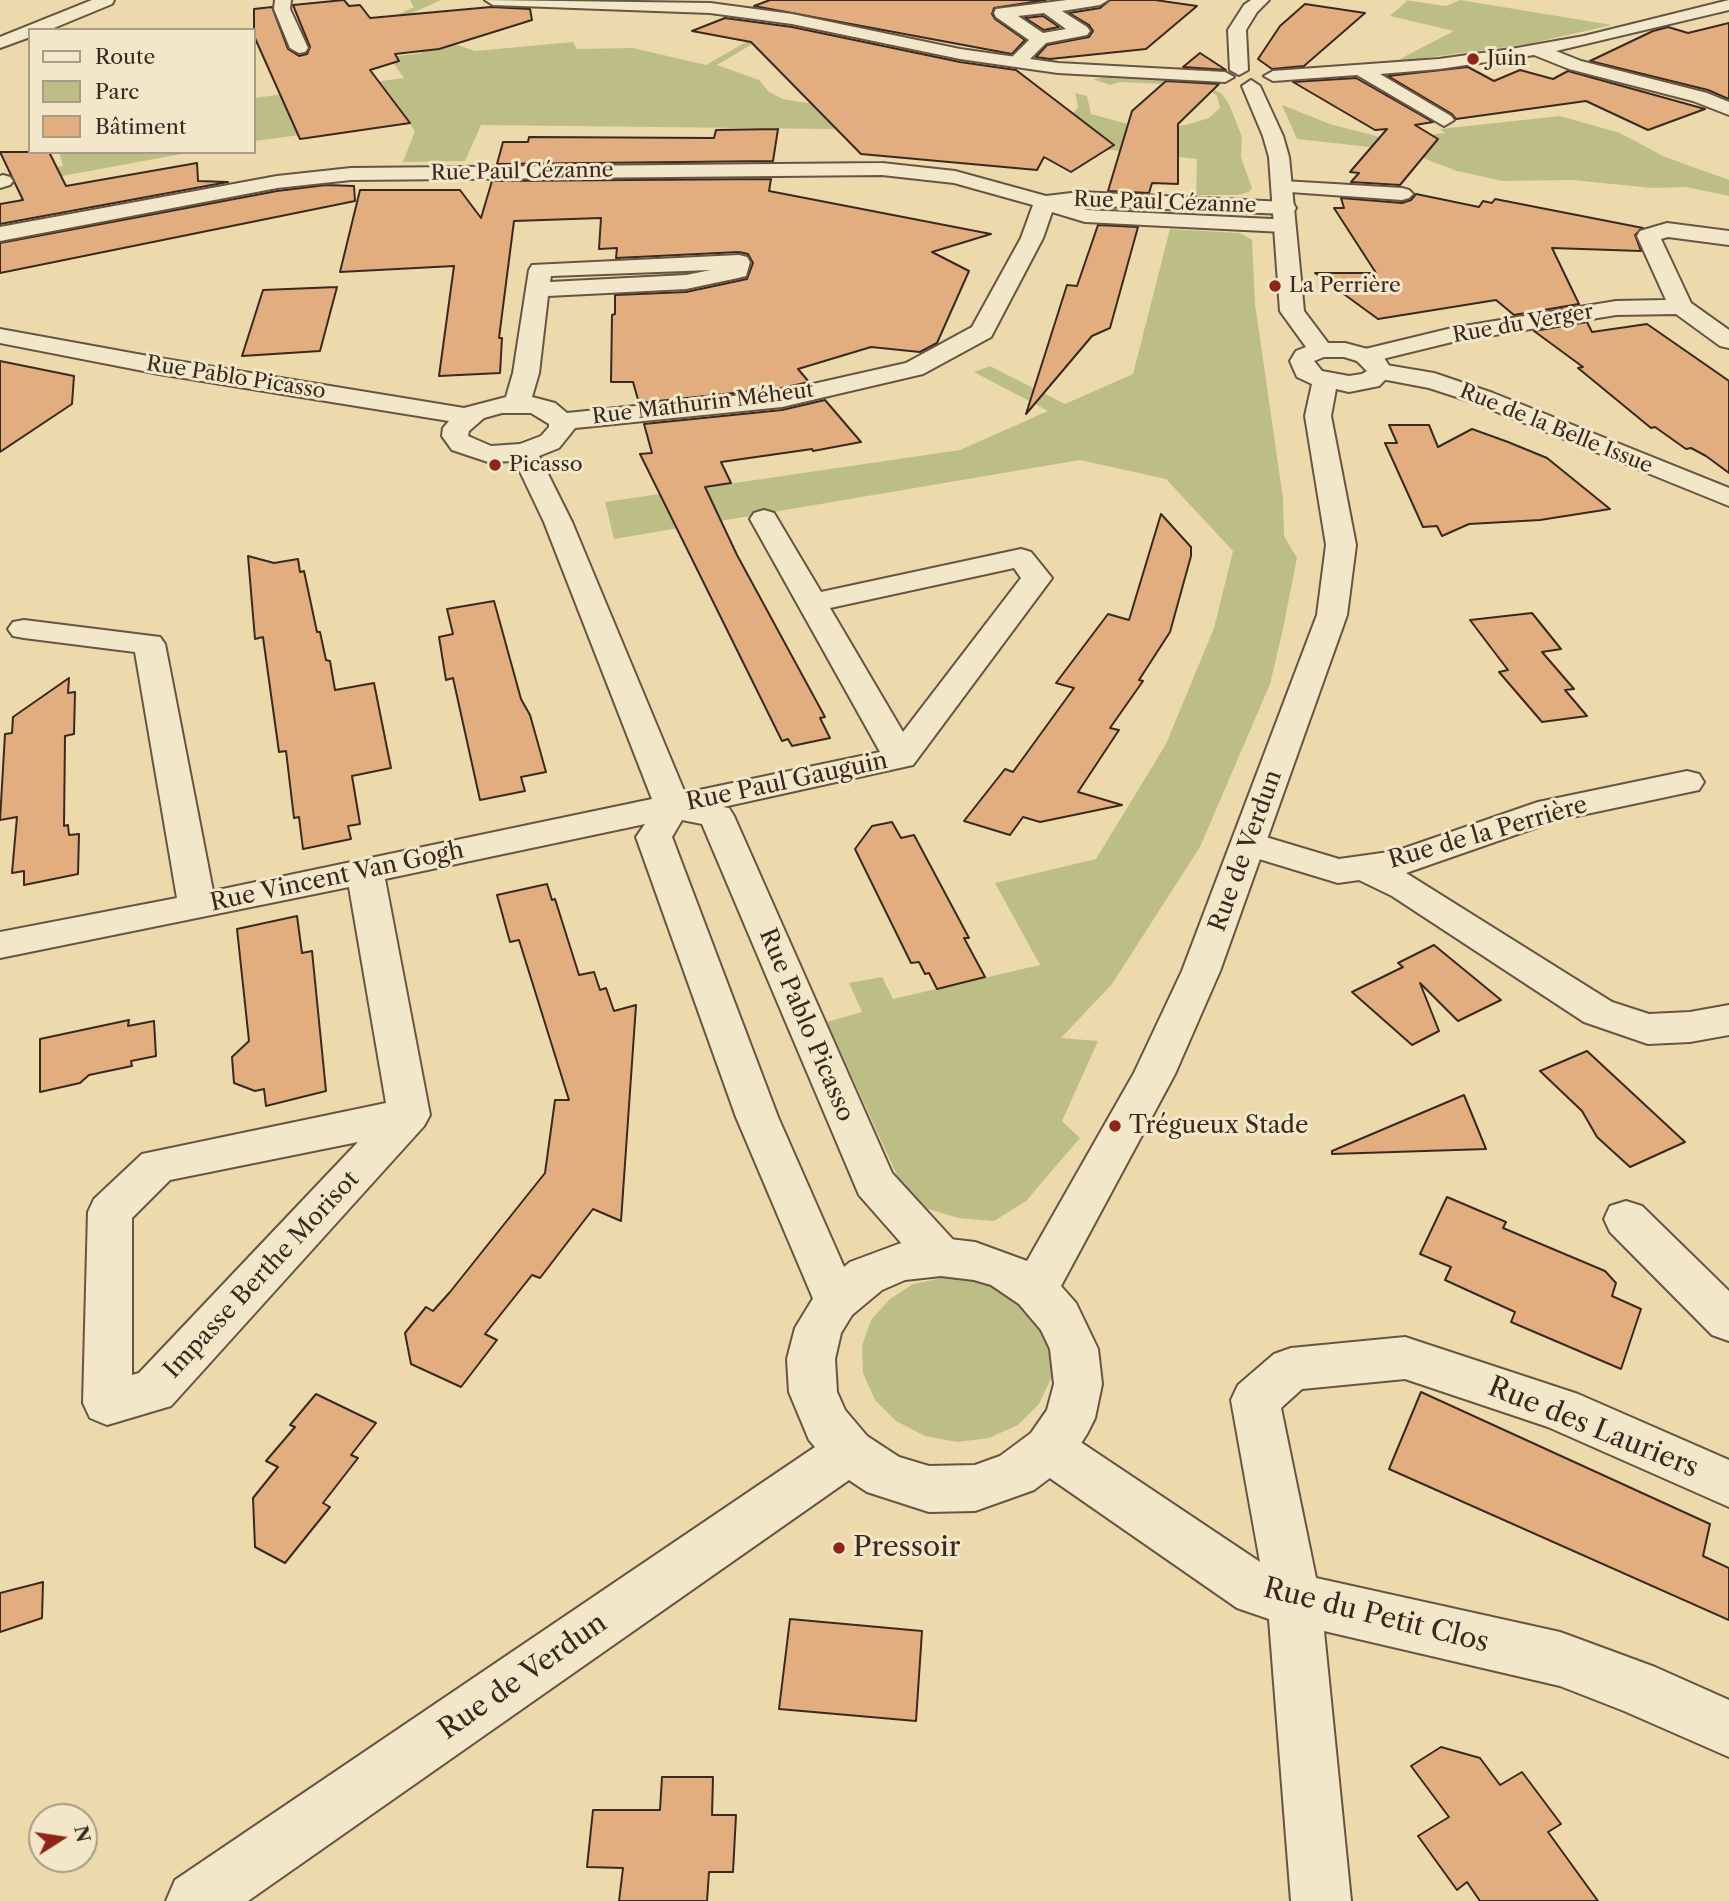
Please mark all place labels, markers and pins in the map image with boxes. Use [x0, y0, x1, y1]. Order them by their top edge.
place label: Juin [1487, 46, 1527, 72]
marker: Juin [1465, 51, 1481, 67]
place label: La Perrière [1289, 273, 1401, 299]
marker: La Perrière [1267, 278, 1283, 294]
place label: Picasso [509, 452, 583, 478]
marker: Picasso [487, 457, 503, 473]
place label: Trégueux Stade [1129, 1112, 1308, 1140]
marker: Trégueux Stade [1107, 1118, 1123, 1134]
place label: Pressoir [853, 1531, 960, 1565]
marker: Pressoir [831, 1540, 847, 1556]

